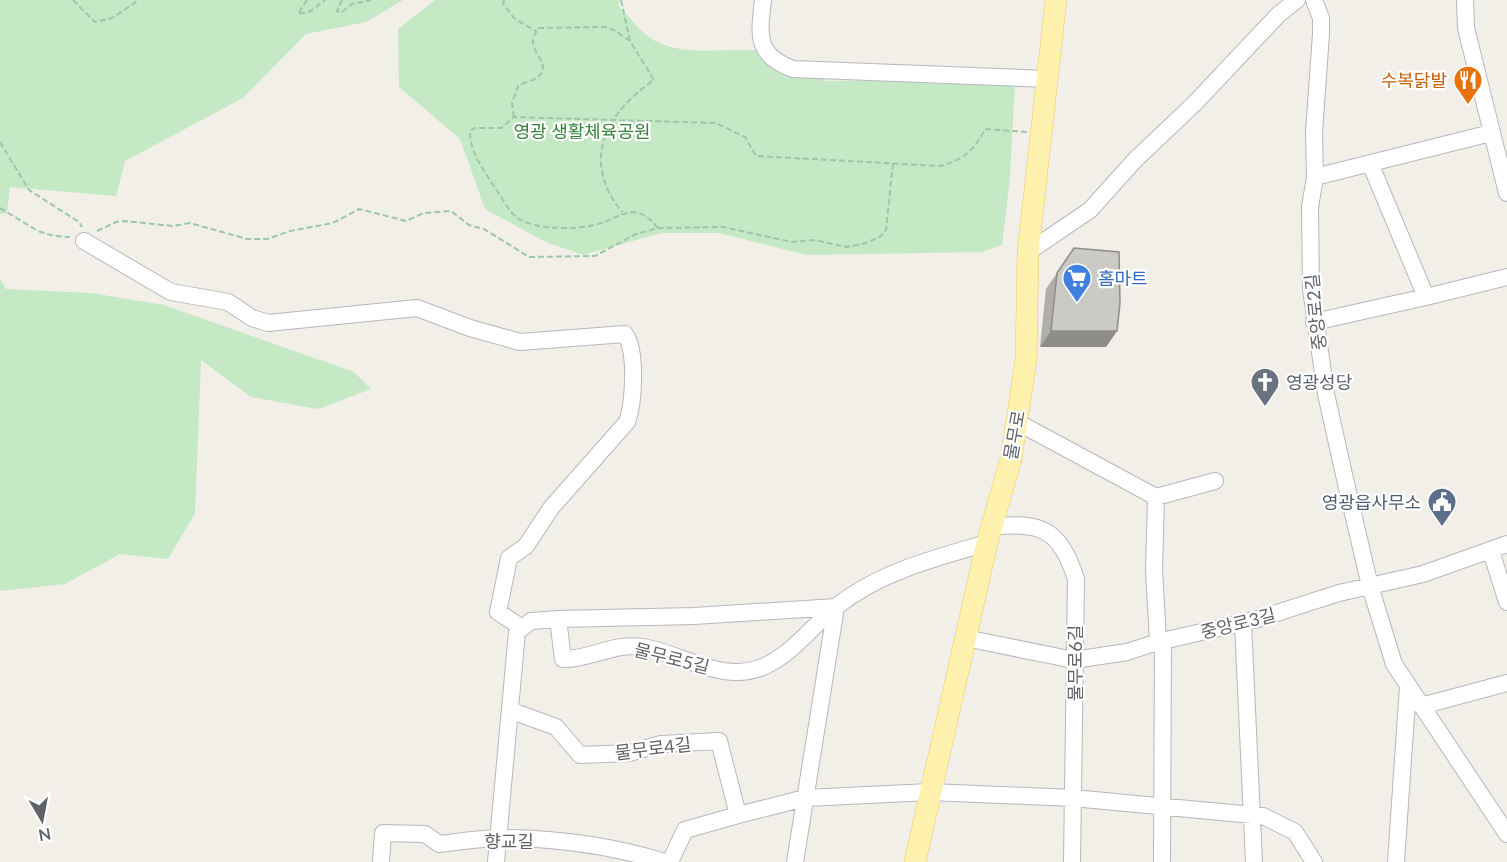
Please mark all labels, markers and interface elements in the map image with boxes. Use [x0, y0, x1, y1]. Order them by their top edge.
restaurant icon: 수복닭발 [1452, 64, 1484, 106]
place label: 수복닭발 [1381, 69, 1447, 91]
park label: 영광 생활체육공원 [513, 120, 651, 142]
supermarket icon: 홈마트 [1061, 262, 1093, 304]
place label: 홈마트 [1098, 267, 1148, 289]
street label: 중앙로2길 [1300, 273, 1330, 351]
church icon: 영광성당 [1249, 366, 1281, 408]
place label: 영광성당 [1286, 371, 1352, 393]
street label: 물무로 [999, 409, 1029, 461]
public building icon: 영광읍사무소 [1426, 486, 1458, 528]
place label: 영광읍사무소 [1322, 491, 1421, 513]
street label: 중앙로3길 [1198, 603, 1278, 643]
street label: 물무로6길 [1064, 625, 1086, 701]
street label: 물무로5길 [632, 638, 712, 678]
street label: 물무로4길 [614, 732, 692, 764]
north arrow [12, 790, 72, 850]
text: N [37, 825, 52, 846]
street label: 향교길 [484, 830, 534, 852]

